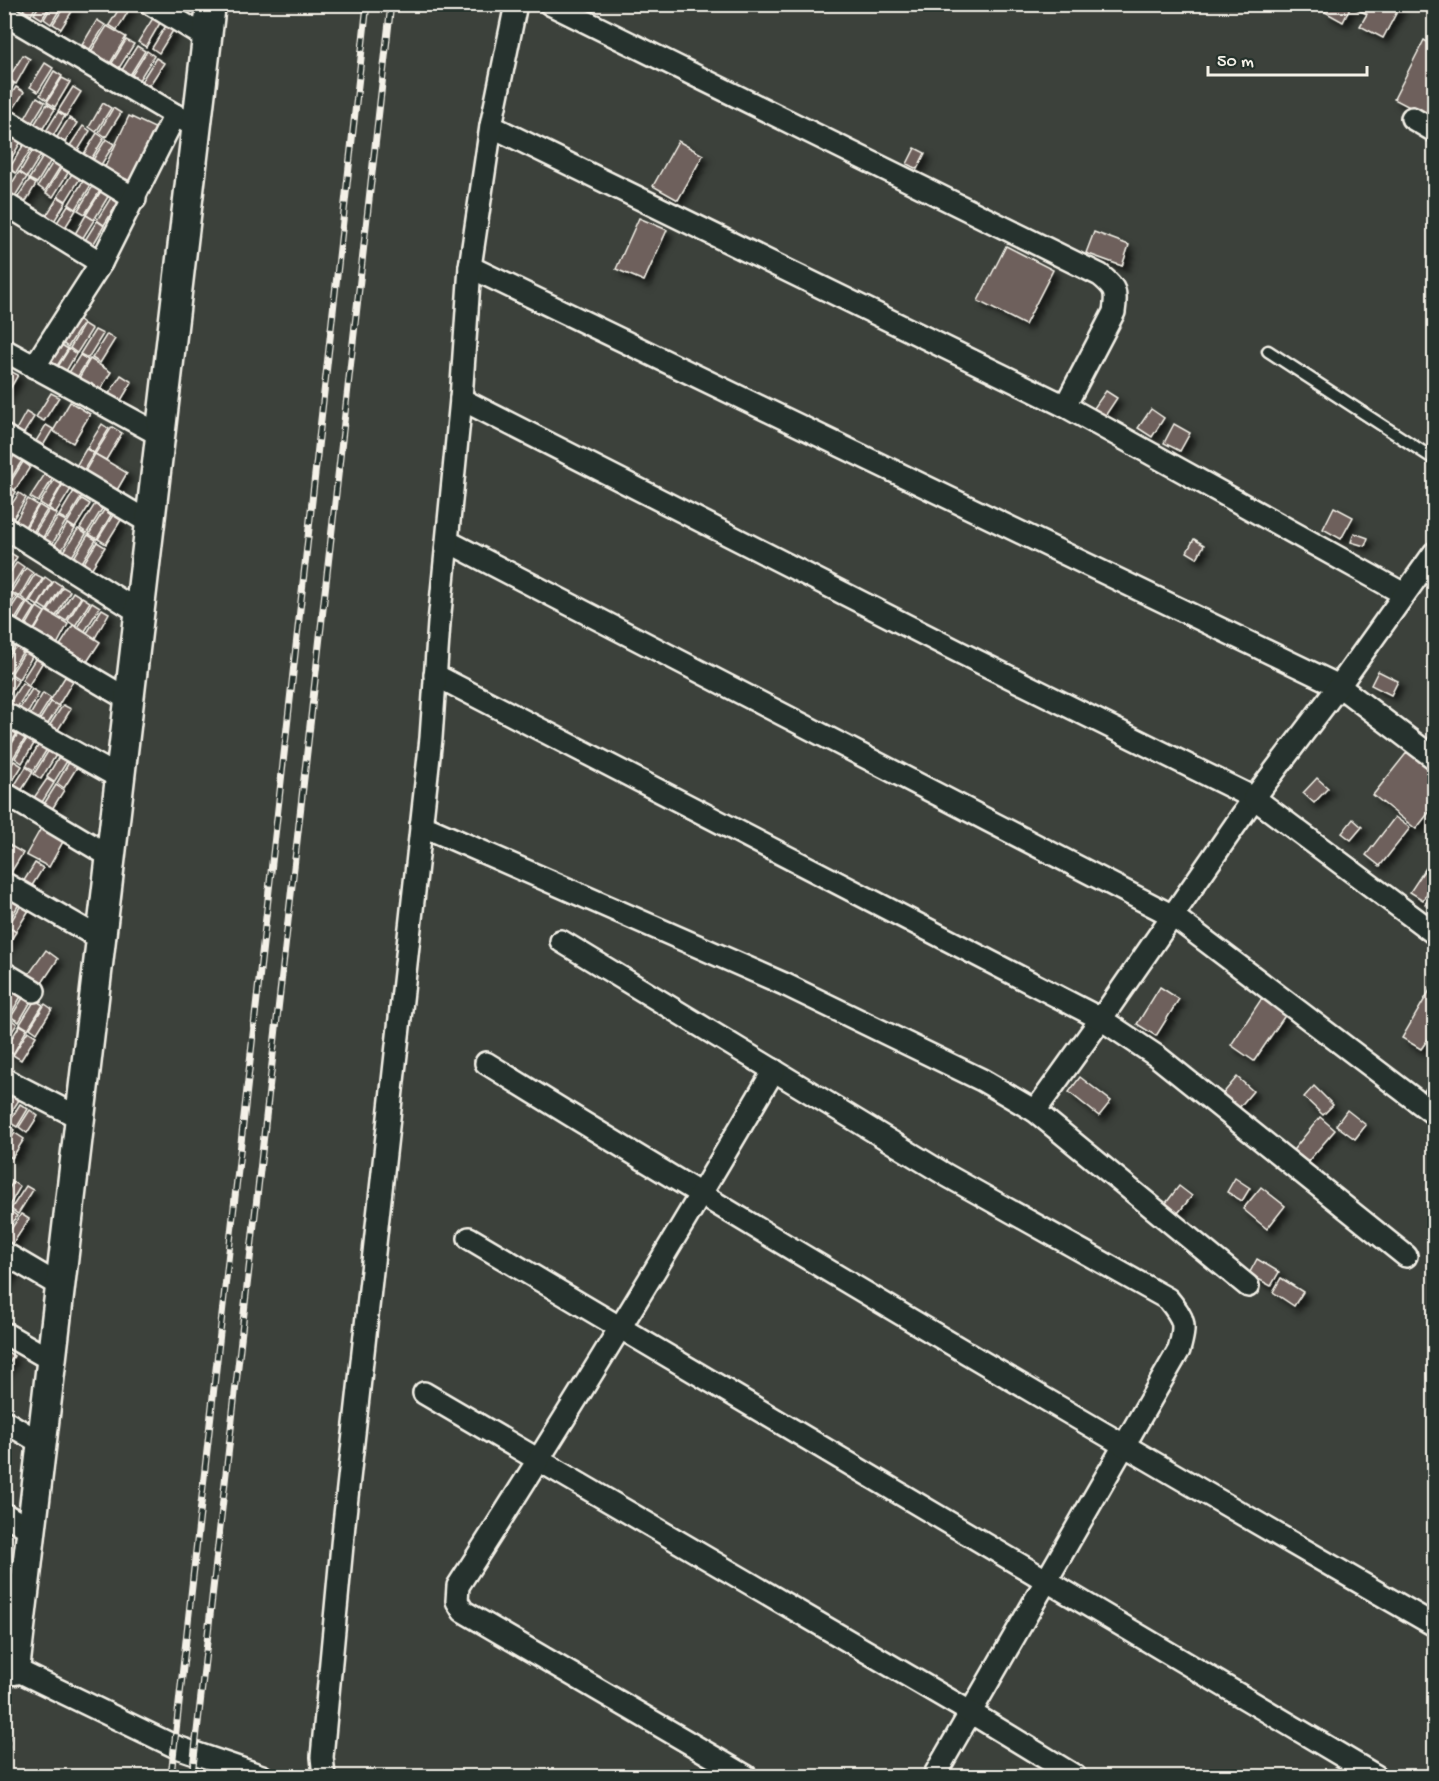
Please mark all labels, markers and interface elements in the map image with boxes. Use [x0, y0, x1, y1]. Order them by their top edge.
scale bar [1208, 39, 1367, 77]
text: 50 m [1217, 52, 1254, 73]

